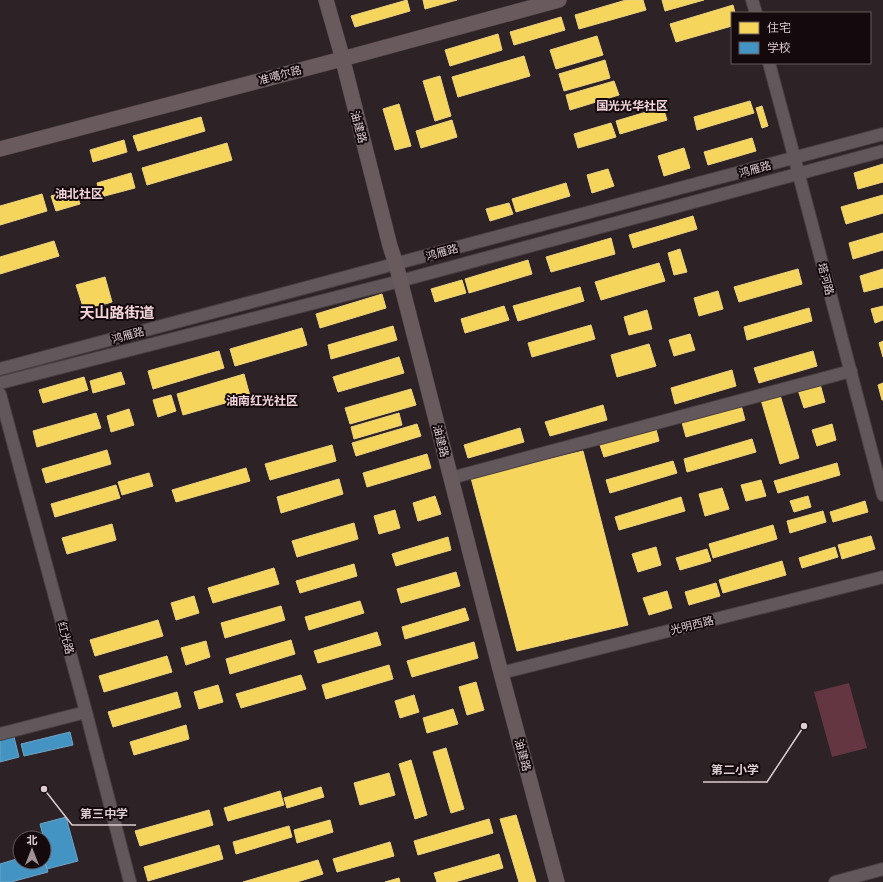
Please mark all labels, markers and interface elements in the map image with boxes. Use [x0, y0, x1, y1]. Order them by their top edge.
legend [731, 12, 871, 64]
text: 住宅 [767, 20, 791, 35]
text: 学校 [767, 40, 791, 55]
street label: 准噶尔路 [257, 63, 303, 87]
district label: 国光光华社区 [596, 98, 668, 113]
street label: 油建路 [348, 109, 370, 145]
street label: 鸿雁路 [737, 158, 773, 180]
district label: 油北社区 [55, 186, 103, 201]
street label: 鸿雁路 [424, 241, 460, 263]
street label: 塔河路 [815, 261, 837, 297]
district label: 天山路街道 [79, 302, 155, 322]
street label: 鸿雁路 [110, 324, 146, 346]
district label: 油南红光社区 [226, 393, 298, 408]
street label: 油建路 [430, 423, 452, 459]
street label: 光明西路 [669, 613, 715, 637]
street label: 红光路 [55, 620, 77, 656]
street label: 油建路 [512, 737, 534, 773]
callout: 第二小学 [703, 758, 767, 782]
text: 第二小学 [711, 762, 759, 777]
callout: 第三中学 [72, 801, 136, 825]
text: 第三中学 [80, 806, 128, 821]
north arrow [12, 830, 52, 870]
text: 北 [27, 833, 38, 847]

